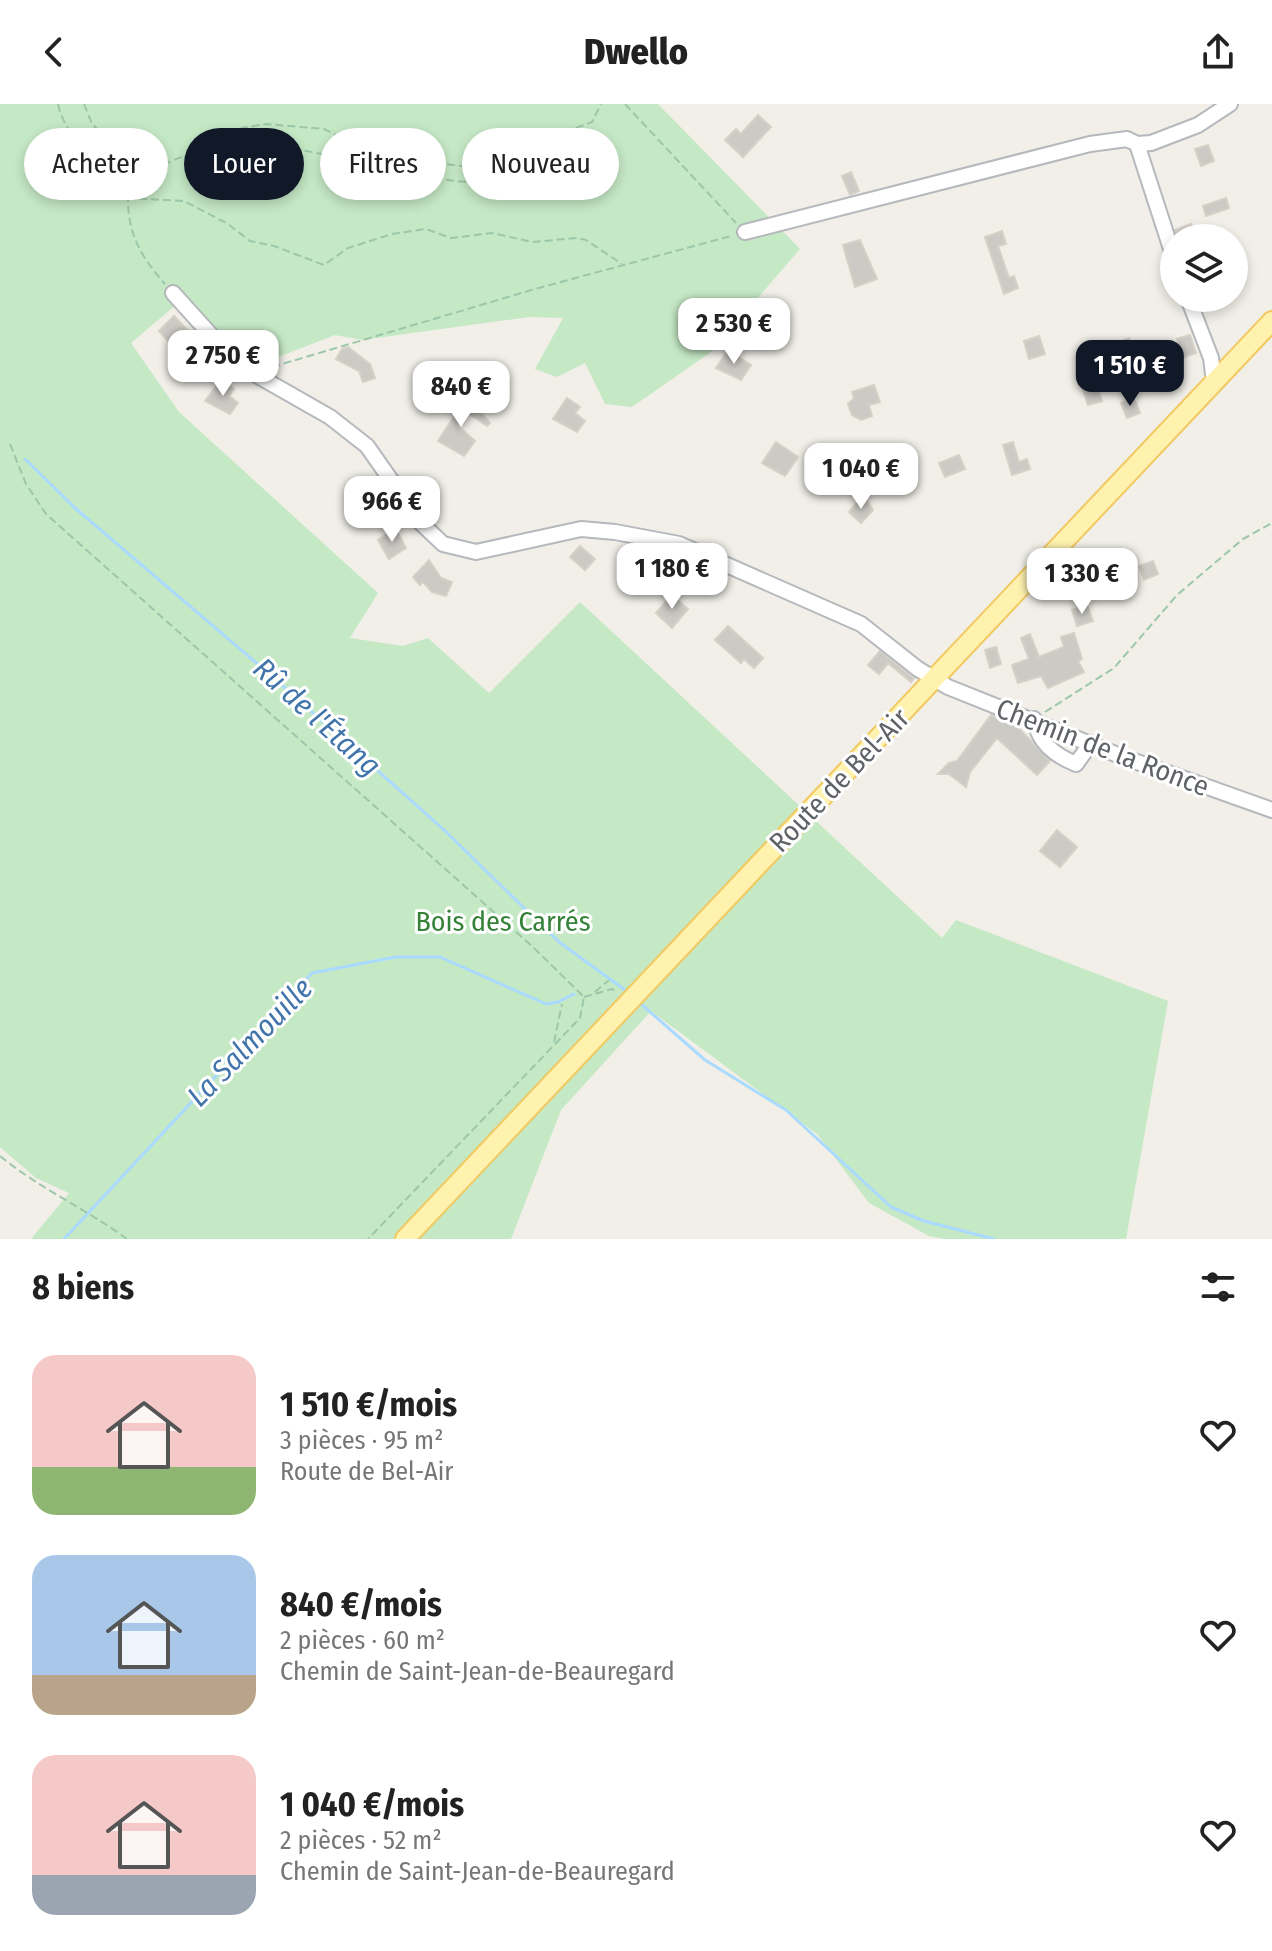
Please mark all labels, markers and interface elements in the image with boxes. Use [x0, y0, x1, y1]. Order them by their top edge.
icon: back [32, 30, 76, 74]
text: Dwello [584, 30, 688, 74]
icon: share [1196, 30, 1240, 74]
chip: Acheter [24, 128, 168, 200]
chip: Louer [184, 128, 304, 200]
chip: Filtres [320, 128, 446, 200]
chip: Nouveau [462, 128, 619, 200]
map controls [1160, 224, 1248, 312]
button: layers [1160, 224, 1248, 312]
pin: 2 530 € [660, 298, 808, 366]
text: 2 530 € [696, 308, 772, 339]
pin: 2 750 € [149, 330, 297, 398]
text: 2 750 € [186, 340, 260, 371]
pin: 1 510 € [1056, 340, 1204, 408]
text: 1 510 € [1094, 350, 1166, 381]
pin: 840 € [405, 361, 517, 429]
text: 840 € [431, 371, 491, 402]
pin: 1 040 € [787, 443, 935, 511]
text: 1 040 € [822, 453, 900, 484]
pin: 966 € [336, 476, 448, 544]
text: 966 € [362, 486, 422, 517]
pin: 1 180 € [598, 543, 746, 611]
pin: 1 330 € [1008, 548, 1156, 616]
text: 1 180 € [635, 553, 709, 584]
text: 1 330 € [1045, 558, 1119, 589]
water label: Rû de l'Étang [246, 650, 388, 784]
street label: Chemin de la Ronce [992, 692, 1214, 803]
street label: Route de Bel-Air [763, 702, 916, 859]
park label: Bois des Carrés [415, 905, 591, 938]
water label: La Salmouille [180, 970, 320, 1114]
icon: filters [1196, 1265, 1240, 1309]
text: 8 biens [32, 1267, 134, 1308]
text: 1 510 €/mois [280, 1384, 457, 1425]
icon: home [96, 1387, 192, 1483]
icon: heart [1196, 1413, 1240, 1457]
text: 3 pièces · 95 m² [280, 1425, 443, 1456]
text: Route de Bel-Air [280, 1456, 453, 1487]
text: 840 €/mois [280, 1584, 442, 1625]
icon: home [96, 1587, 192, 1683]
icon: heart [1196, 1613, 1240, 1657]
text: 2 pièces · 60 m² [280, 1625, 445, 1656]
text: Chemin de Saint-Jean-de-Beauregard [280, 1656, 675, 1687]
text: 1 040 €/mois [280, 1784, 464, 1825]
icon: home [96, 1787, 192, 1883]
icon: heart [1196, 1813, 1240, 1857]
text: 2 pièces · 52 m² [280, 1825, 442, 1856]
text: Chemin de Saint-Jean-de-Beauregard [280, 1856, 675, 1887]

